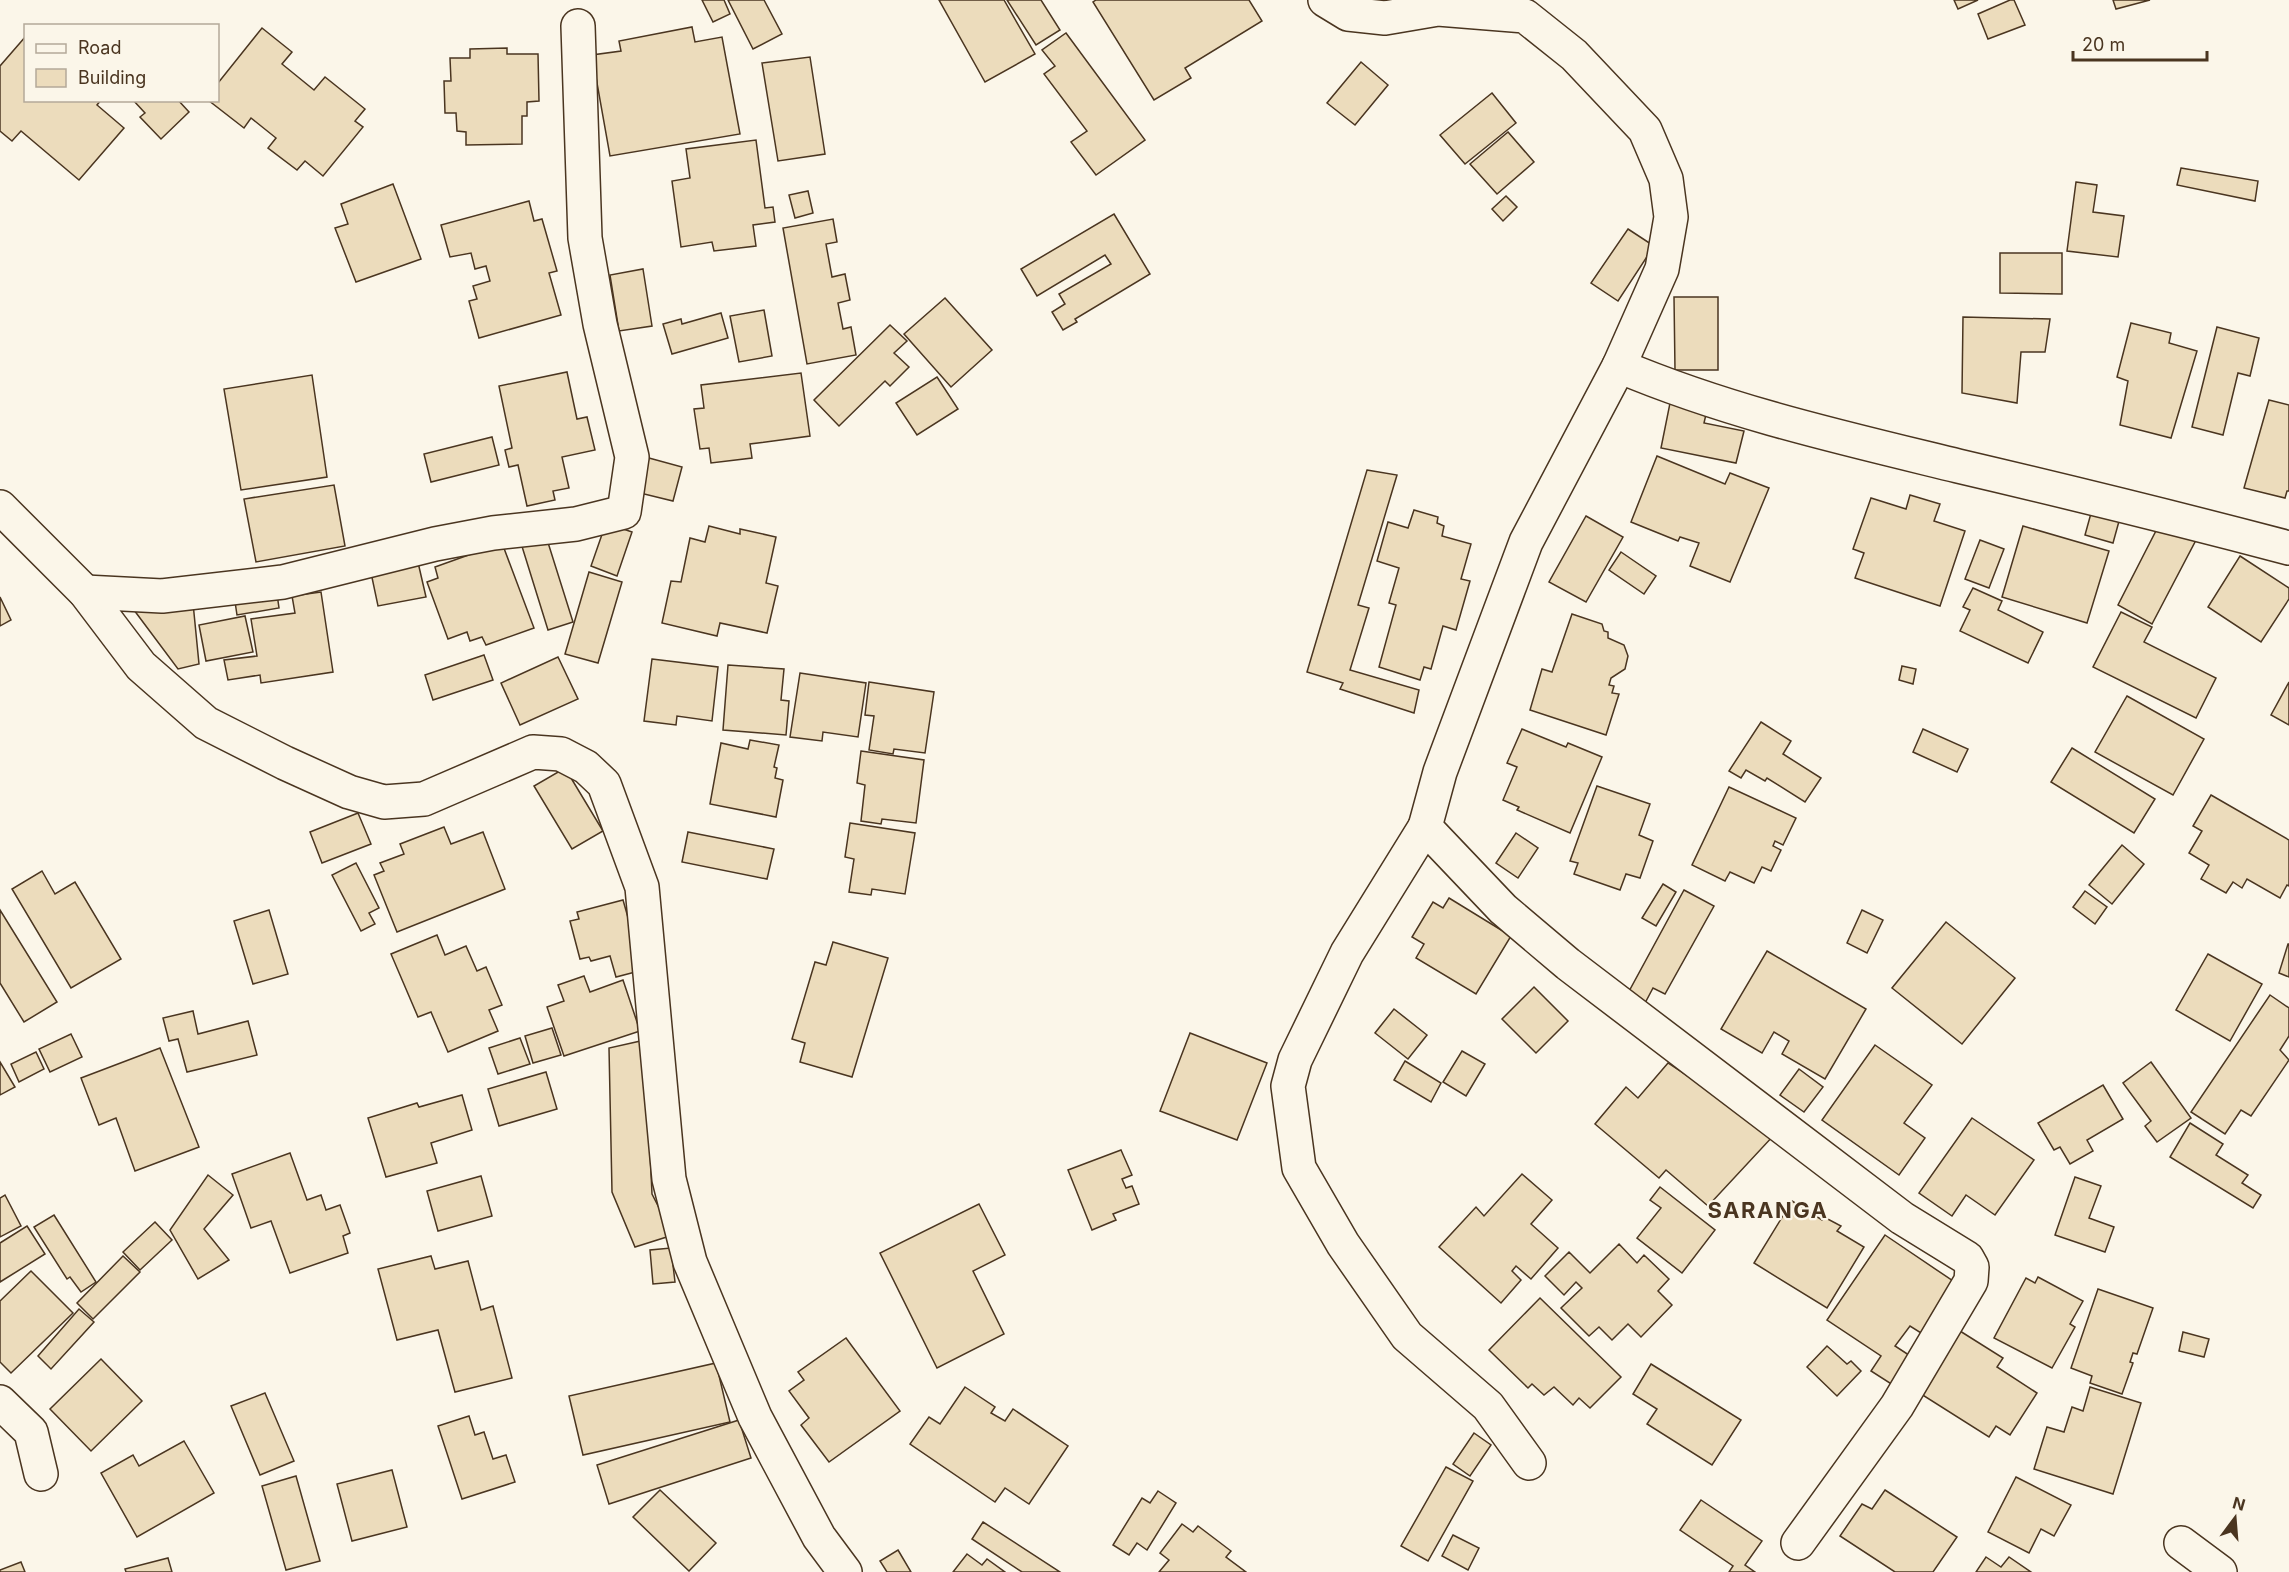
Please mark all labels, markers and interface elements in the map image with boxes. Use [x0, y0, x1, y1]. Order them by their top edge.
legend [24, 24, 219, 102]
scale bar [2073, 24, 2206, 62]
text: 20 m [2082, 34, 2125, 55]
text: Road [78, 37, 121, 58]
text: Building [78, 67, 146, 88]
district label: SARANGA [1708, 1197, 1828, 1223]
north arrow [2205, 1488, 2265, 1548]
text: N [2231, 1492, 2248, 1515]

